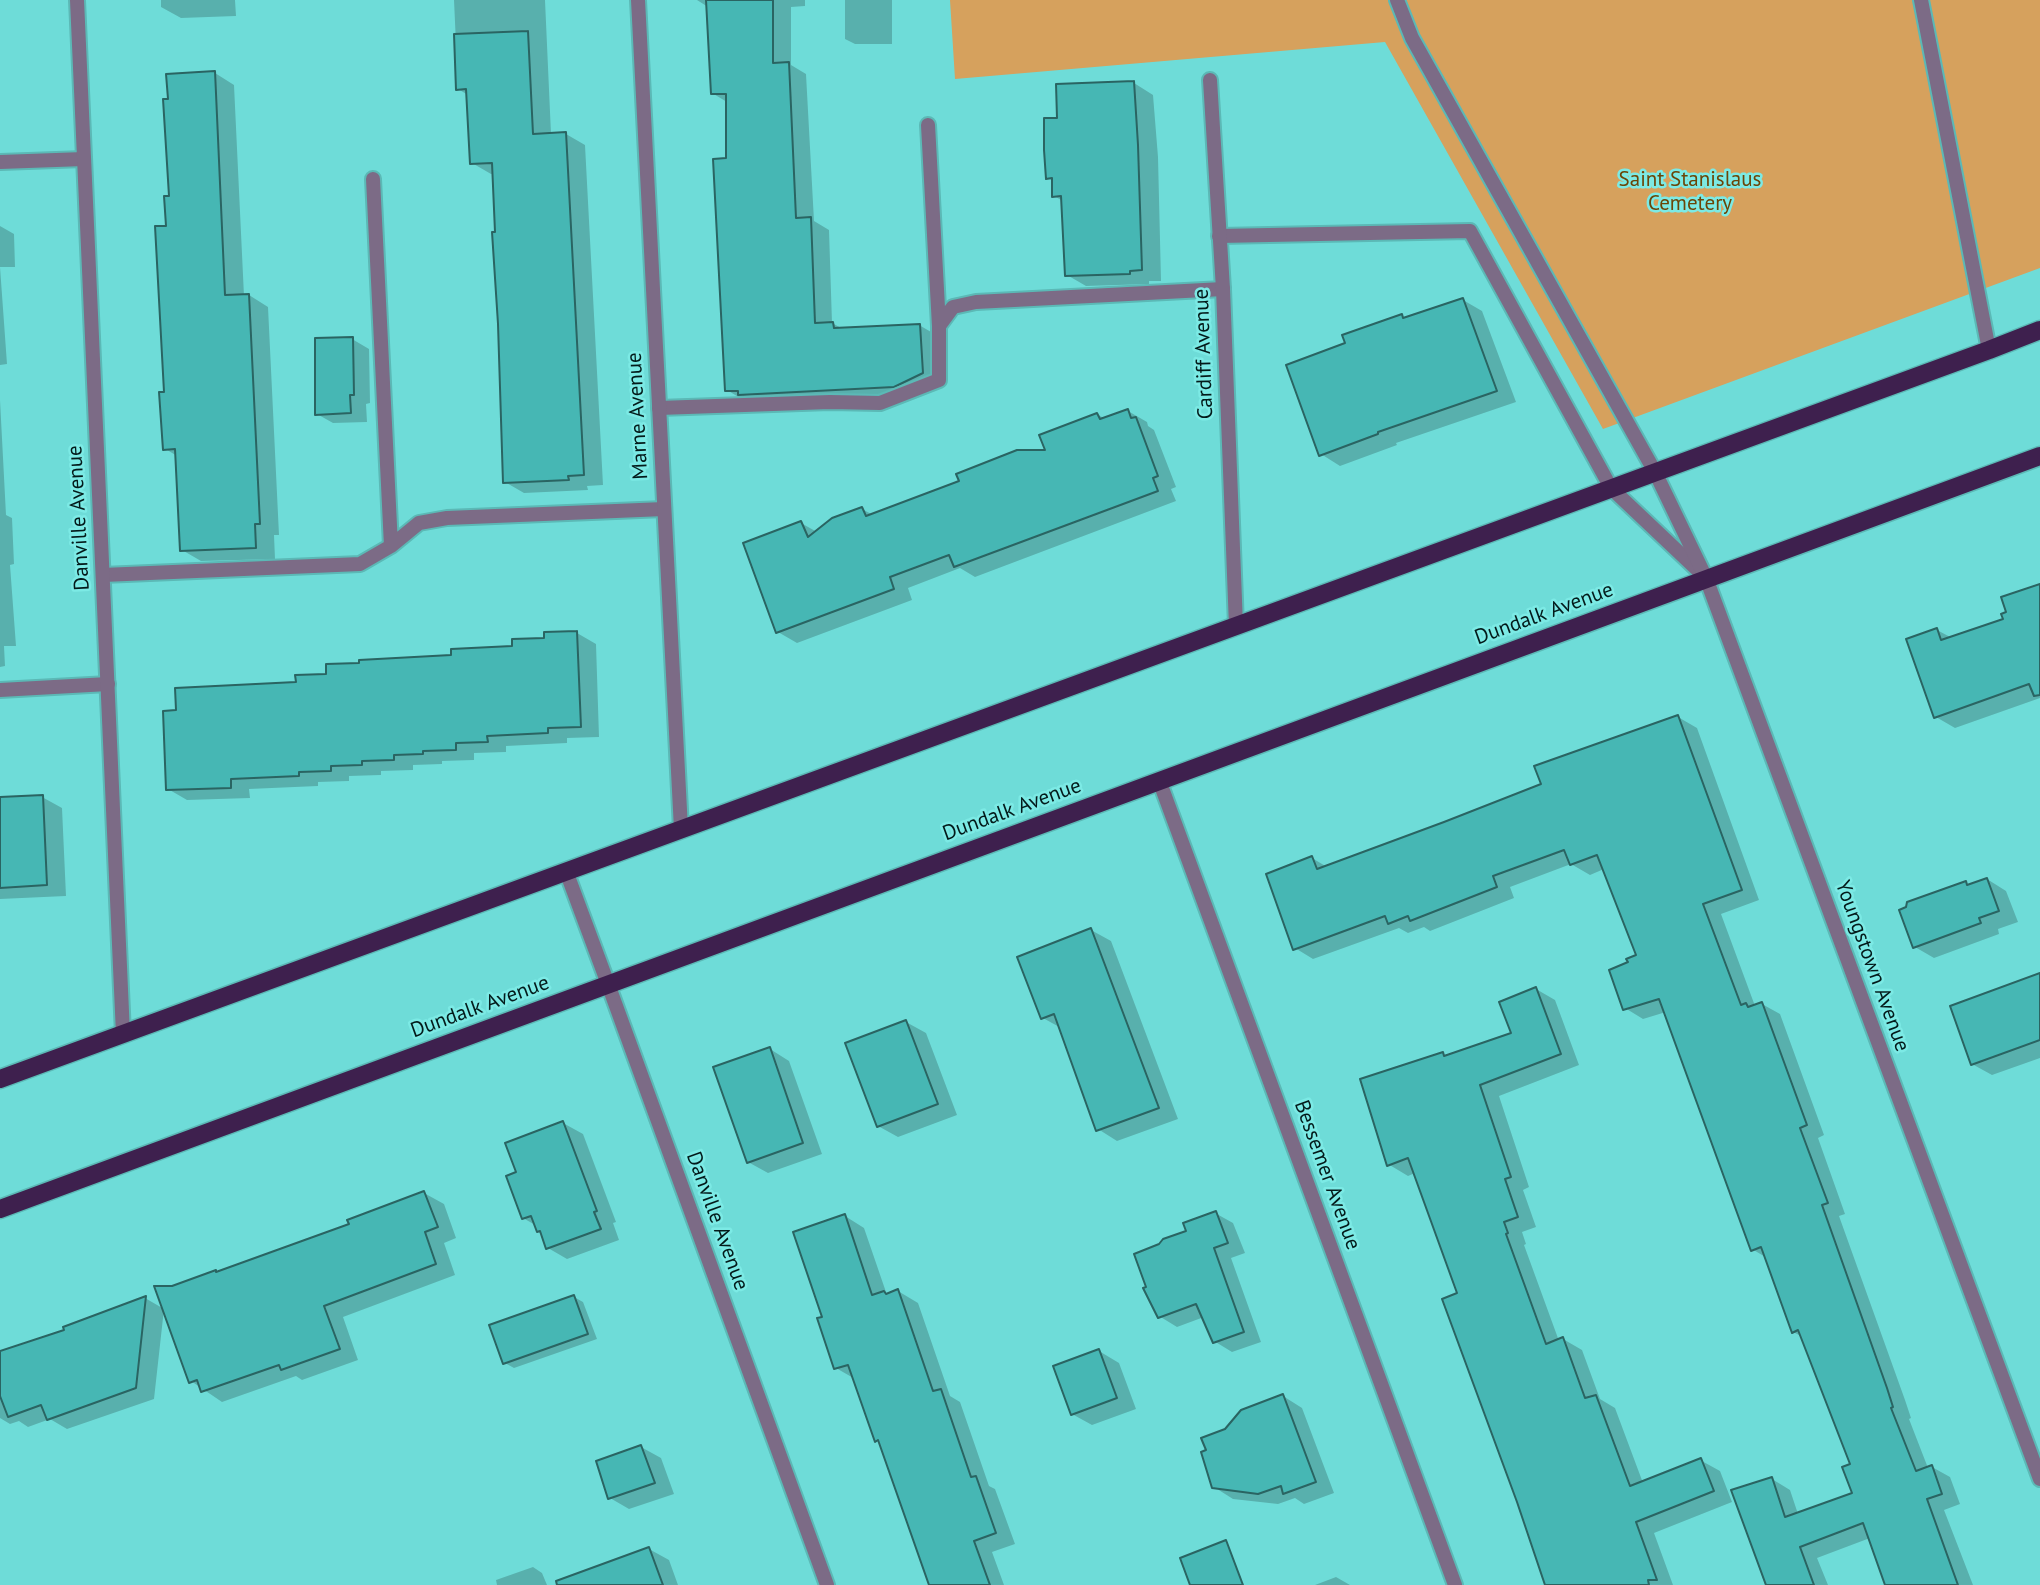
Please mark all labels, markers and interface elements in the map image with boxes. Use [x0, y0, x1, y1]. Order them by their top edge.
park label: Saint Stanislaus Cemetery [1619, 167, 1761, 217]
street label: Cardiff Avenue [1189, 288, 1219, 420]
street label: Marne Avenue [622, 352, 654, 480]
street label: Danville Avenue [63, 445, 95, 591]
street label: Dundalk Avenue [1471, 577, 1617, 651]
street label: Dundalk Avenue [939, 773, 1085, 847]
street label: Youngstown Avenue [1829, 877, 1915, 1055]
street label: Dundalk Avenue [407, 970, 553, 1044]
street label: Bessemer Avenue [1288, 1097, 1366, 1253]
street label: Danville Avenue [680, 1148, 754, 1294]

